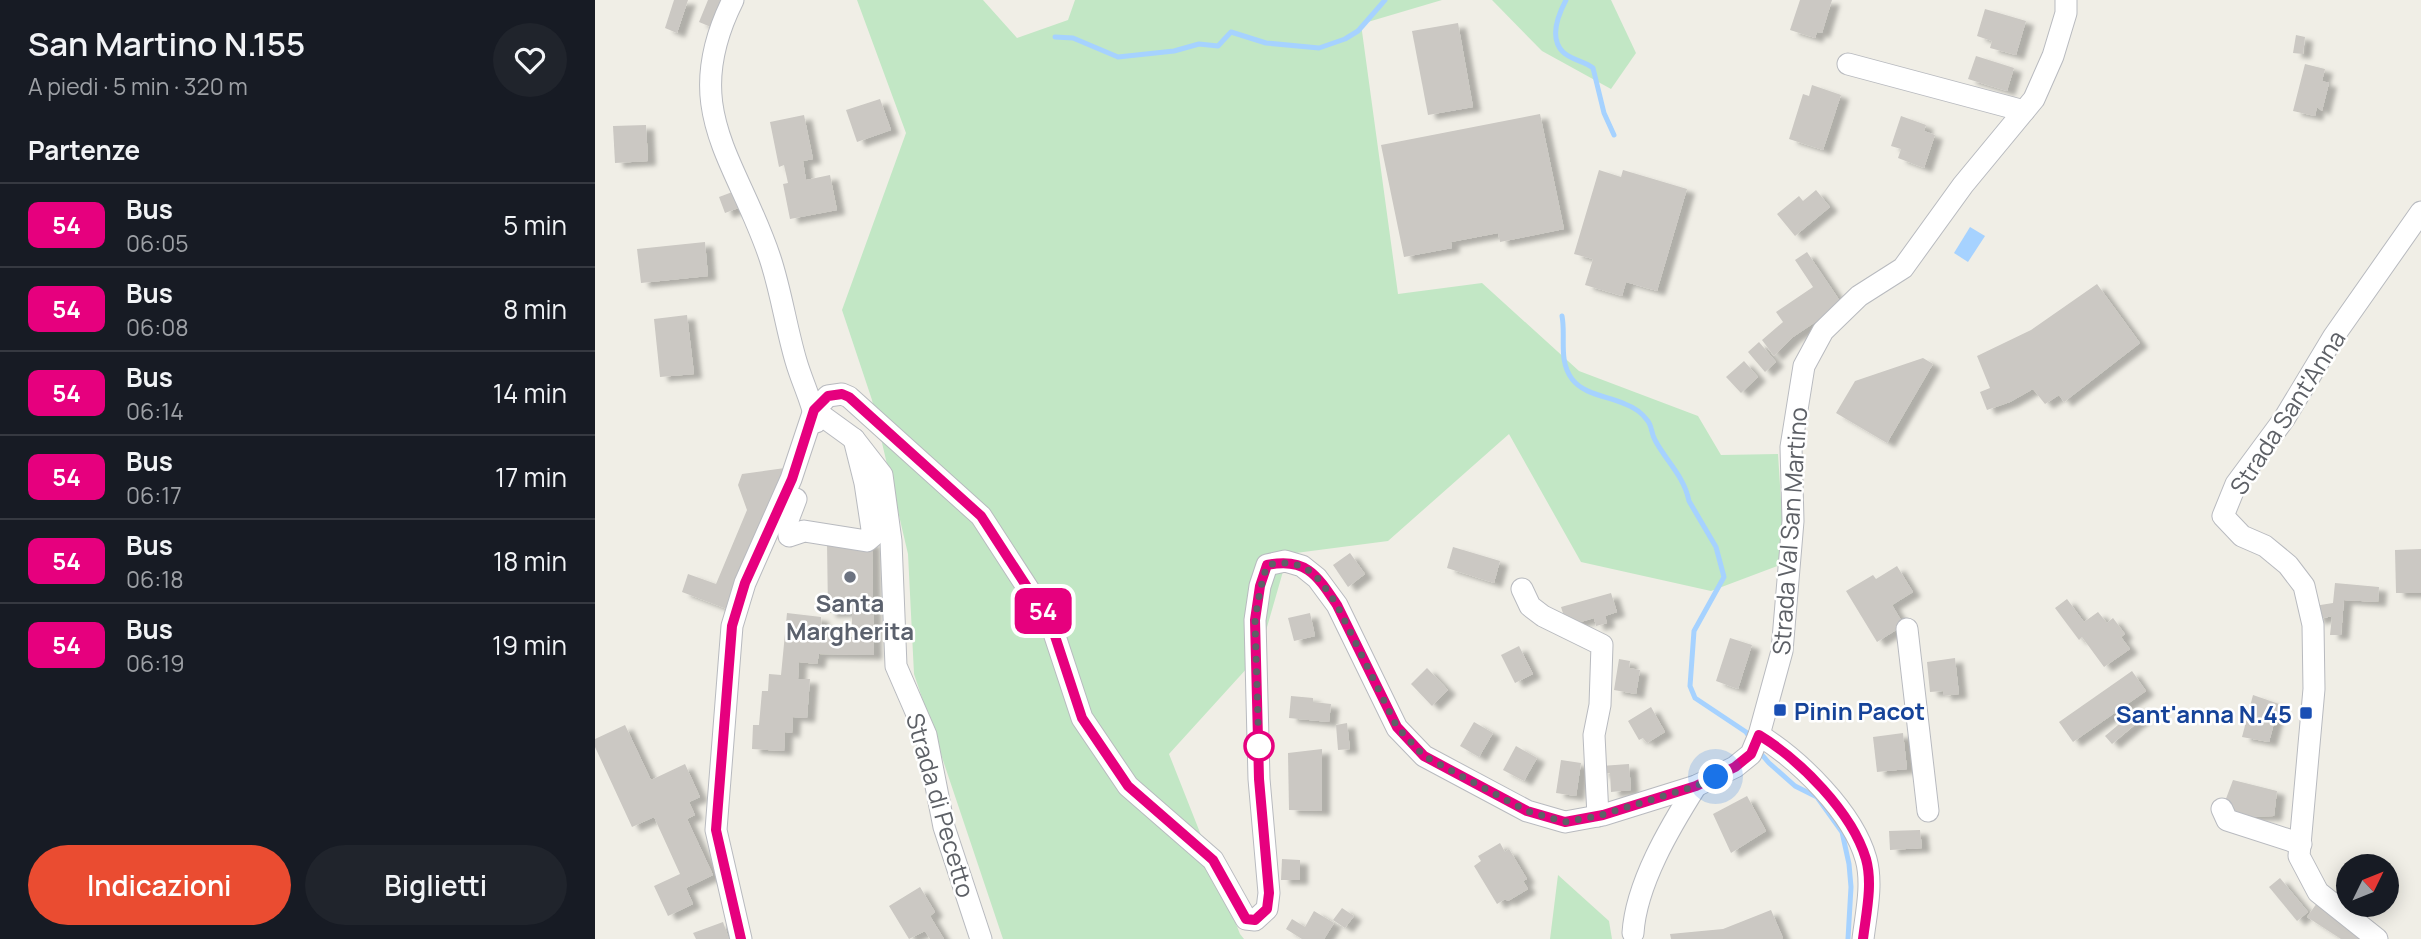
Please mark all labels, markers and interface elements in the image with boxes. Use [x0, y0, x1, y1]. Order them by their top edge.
text: San Martino N.155 [28, 21, 305, 66]
button: heart [493, 23, 567, 97]
text: A piedi · 5 min · 320 m [28, 70, 248, 102]
text: Partenze [28, 132, 140, 168]
text: Bus [126, 191, 173, 227]
text: 5 min [503, 207, 567, 243]
text: 54 [52, 208, 81, 241]
text: 06:05 [126, 227, 189, 259]
text: Bus [126, 275, 173, 311]
text: 8 min [503, 291, 567, 327]
text: 54 [52, 292, 81, 325]
text: 06:08 [126, 311, 189, 343]
street label: Strada Sant'Anna [2222, 324, 2352, 500]
text: Bus [126, 359, 173, 395]
text: 14 min [493, 375, 567, 411]
text: 54 [52, 376, 81, 409]
text: 06:14 [126, 395, 184, 427]
street label: Strada Val San Martino [1764, 406, 1814, 656]
text: Bus [126, 443, 173, 479]
text: 17 min [495, 459, 567, 495]
text: 54 [52, 460, 81, 493]
text: 06:17 [126, 479, 182, 511]
text: Bus [126, 527, 173, 563]
text: 18 min [493, 543, 567, 579]
text: 54 [52, 544, 81, 577]
text: 06:18 [126, 563, 184, 595]
marker: Santa Margherita [842, 569, 858, 585]
place label: Santa Margherita [786, 586, 914, 647]
line badge: 54 [1011, 588, 1075, 634]
text: 54 [1029, 594, 1057, 627]
text: Bus [126, 611, 173, 647]
text: 19 min [492, 627, 567, 663]
text: 54 [52, 628, 81, 661]
text: 06:19 [126, 647, 184, 679]
place label: Pinin Pacot [1794, 694, 1925, 727]
place label: Sant'anna N.45 [2116, 697, 2292, 730]
marker: Pinin Pacot [1772, 702, 1788, 718]
marker: Sant'anna N.45 [2298, 705, 2314, 721]
street label: Strada di Pecetto [899, 709, 983, 901]
unlabelled marker [1244, 731, 1274, 761]
your location [1698, 759, 1733, 794]
button: Indicazioni [28, 845, 291, 925]
button: Biglietti [305, 845, 567, 925]
north arrow [2336, 854, 2399, 917]
map controls [2336, 854, 2399, 917]

